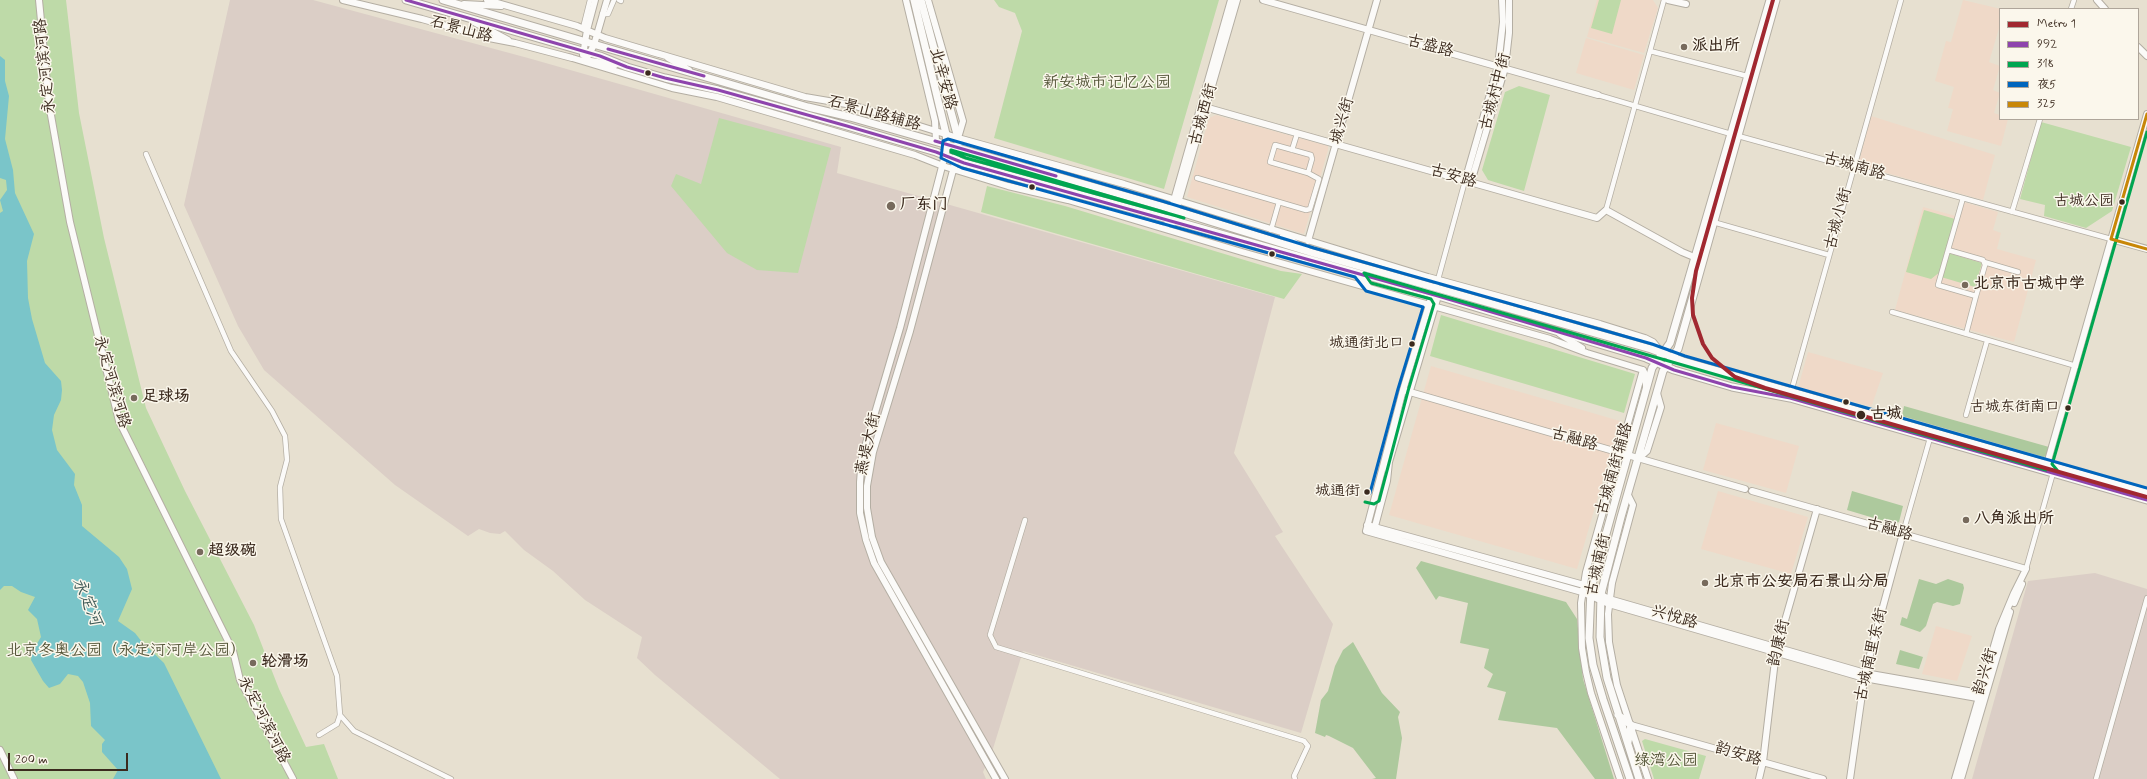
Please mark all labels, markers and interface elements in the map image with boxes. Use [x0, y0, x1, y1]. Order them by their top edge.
legend [1999, 8, 2139, 120]
street label: 石景山路 [428, 12, 494, 48]
text: Metro 1 [2037, 16, 2076, 32]
street label: 永定河滨河路 [31, 17, 61, 115]
street label: 古盛路 [1404, 32, 1456, 62]
text: 992 [2037, 36, 2057, 52]
place label: 派出所 [1692, 37, 1740, 57]
marker: 派出所 [1679, 42, 1689, 52]
street label: 北辛安路 [924, 46, 960, 112]
street label: 古城村中街 [1476, 51, 1516, 133]
text: 318 [2037, 56, 2054, 72]
unlabelled marker [643, 68, 653, 78]
park label: 新安城市记忆公园 [1043, 74, 1171, 94]
text: 夜5 [2037, 77, 2056, 93]
street label: 古城西街 [1186, 82, 1222, 148]
street label: 石景山路辅路 [825, 92, 923, 136]
street label: 城兴街 [1327, 95, 1359, 147]
text: 325 [2037, 96, 2055, 112]
street label: 古城南路 [1821, 149, 1887, 185]
street label: 古安路 [1427, 161, 1479, 193]
unlabelled marker [1027, 182, 1037, 192]
street label: 古城小街 [1821, 186, 1857, 252]
place label: 古城公园 [2054, 193, 2114, 211]
place label: 厂东门 [900, 196, 948, 216]
marker: 古城公园 [2117, 197, 2127, 207]
marker: 厂东门 [885, 200, 897, 212]
unlabelled marker [1267, 249, 1277, 259]
place label: 北京市古城中学 [1973, 275, 2085, 295]
marker: 北京市古城中学 [1960, 280, 1970, 290]
street label: 永定河滨河路 [89, 333, 133, 431]
place label: 城通街北口 [1329, 335, 1404, 353]
marker: 城通街北口 [1407, 339, 1417, 349]
place label: 足球场 [142, 388, 190, 408]
marker: 足球场 [129, 393, 139, 403]
unlabelled marker [1841, 397, 1851, 407]
place label: 古城东街南口 [1970, 399, 2060, 417]
marker: 古城东街南口 [2063, 403, 2073, 413]
place label: 古城 [1870, 405, 1902, 425]
marker: 古城 [1855, 409, 1867, 421]
street label: 燕堤大街 [852, 411, 886, 477]
street label: 古城南街辅路 [1593, 420, 1637, 518]
street label: 古融路 [1548, 424, 1600, 456]
place label: 城通街 [1315, 483, 1360, 501]
marker: 城通街 [1362, 487, 1372, 497]
place label: 八角派出所 [1974, 510, 2054, 530]
street label: 古融路 [1863, 514, 1915, 546]
marker: 八角派出所 [1961, 515, 1971, 525]
street label: 古城南街 [1582, 532, 1616, 598]
place label: 超级碗 [208, 542, 256, 562]
marker: 超级碗 [195, 547, 205, 557]
place label: 北京市公安局石景山分局 [1713, 573, 1889, 593]
water label: 永定河 [67, 575, 105, 629]
marker: 北京市公安局石景山分局 [1700, 578, 1710, 588]
street label: 兴悦路 [1648, 602, 1700, 634]
street label: 古城南里东街 [1852, 606, 1892, 704]
street label: 韵康街 [1765, 617, 1795, 669]
park label: 北京冬奥公园（永定河河岸公园） [6, 642, 246, 662]
street label: 韵兴街 [1970, 646, 2002, 698]
place label: 轮滑场 [261, 653, 309, 673]
marker: 轮滑场 [248, 658, 258, 668]
street label: 永定河滨河路 [233, 673, 293, 767]
street label: 韵安路 [1712, 739, 1764, 771]
scale bar [10, 745, 130, 771]
text: 200 m [15, 752, 48, 768]
park label: 绿湾公园 [1634, 752, 1698, 772]

